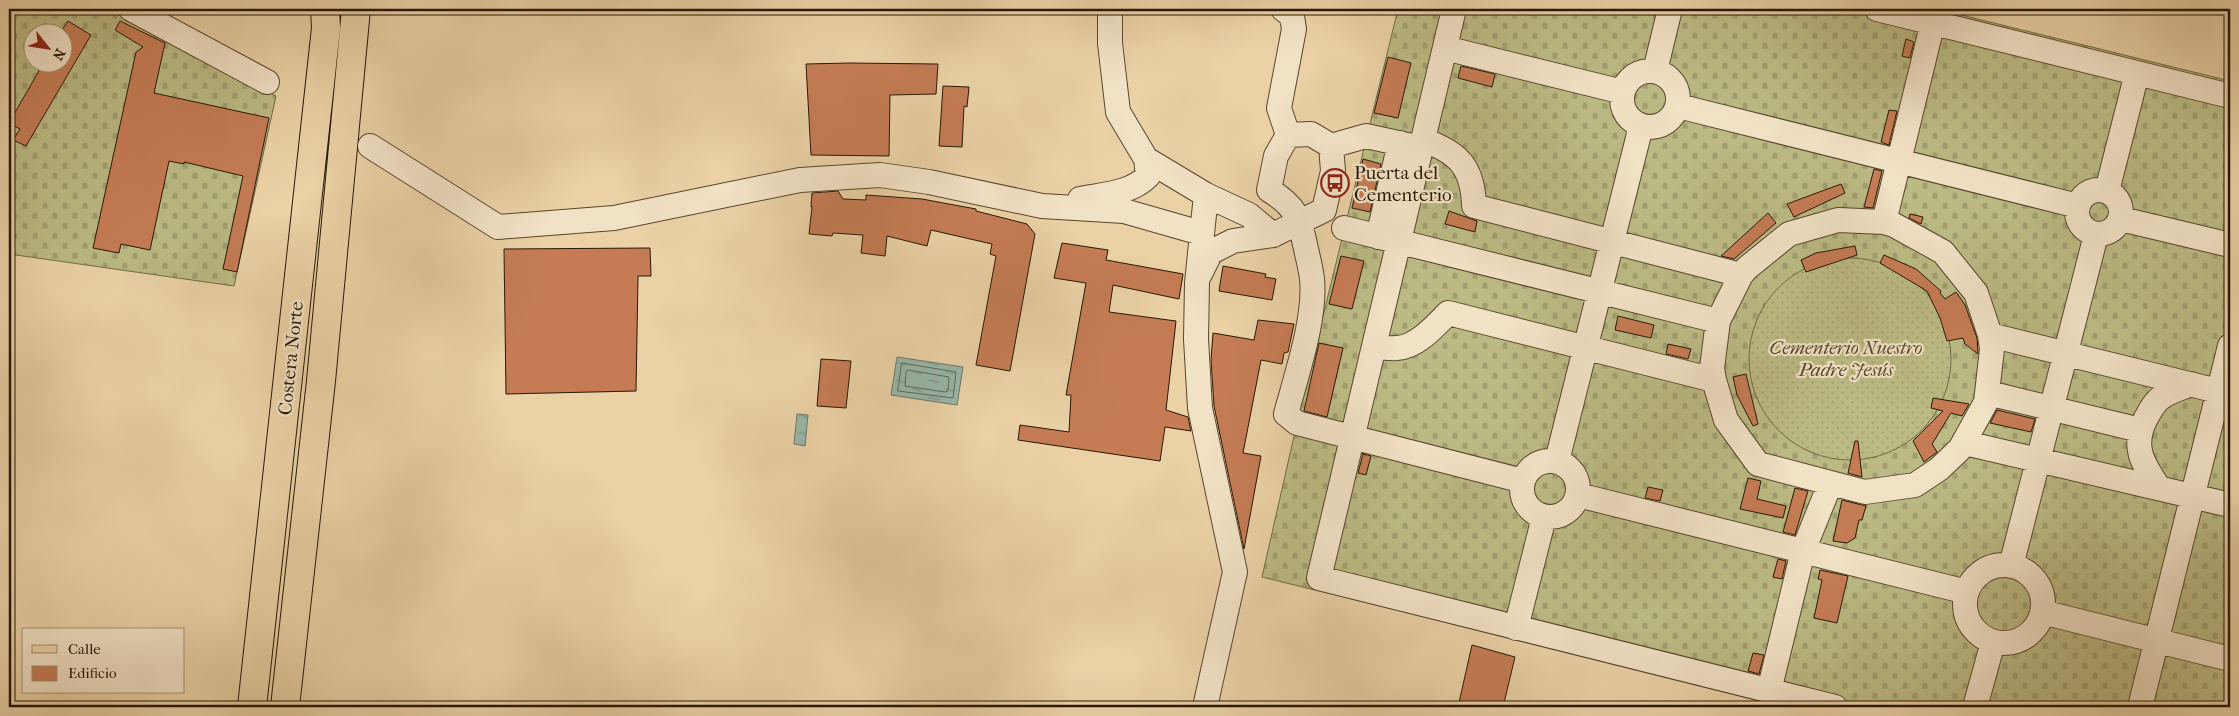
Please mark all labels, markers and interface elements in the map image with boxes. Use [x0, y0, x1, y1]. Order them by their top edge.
north arrow [22, 22, 72, 72]
text: N [49, 45, 69, 63]
place label: Puerta del Cementerio [1354, 162, 1452, 206]
bus stop icon: Puerta del Cementerio [1320, 168, 1350, 198]
street label: Costera Norte [274, 300, 308, 416]
park label: Cementerio Nuestro Padre Jesús [1769, 337, 1923, 381]
legend [22, 628, 185, 694]
text: Calle [68, 640, 101, 658]
text: Edificio [68, 664, 117, 682]

